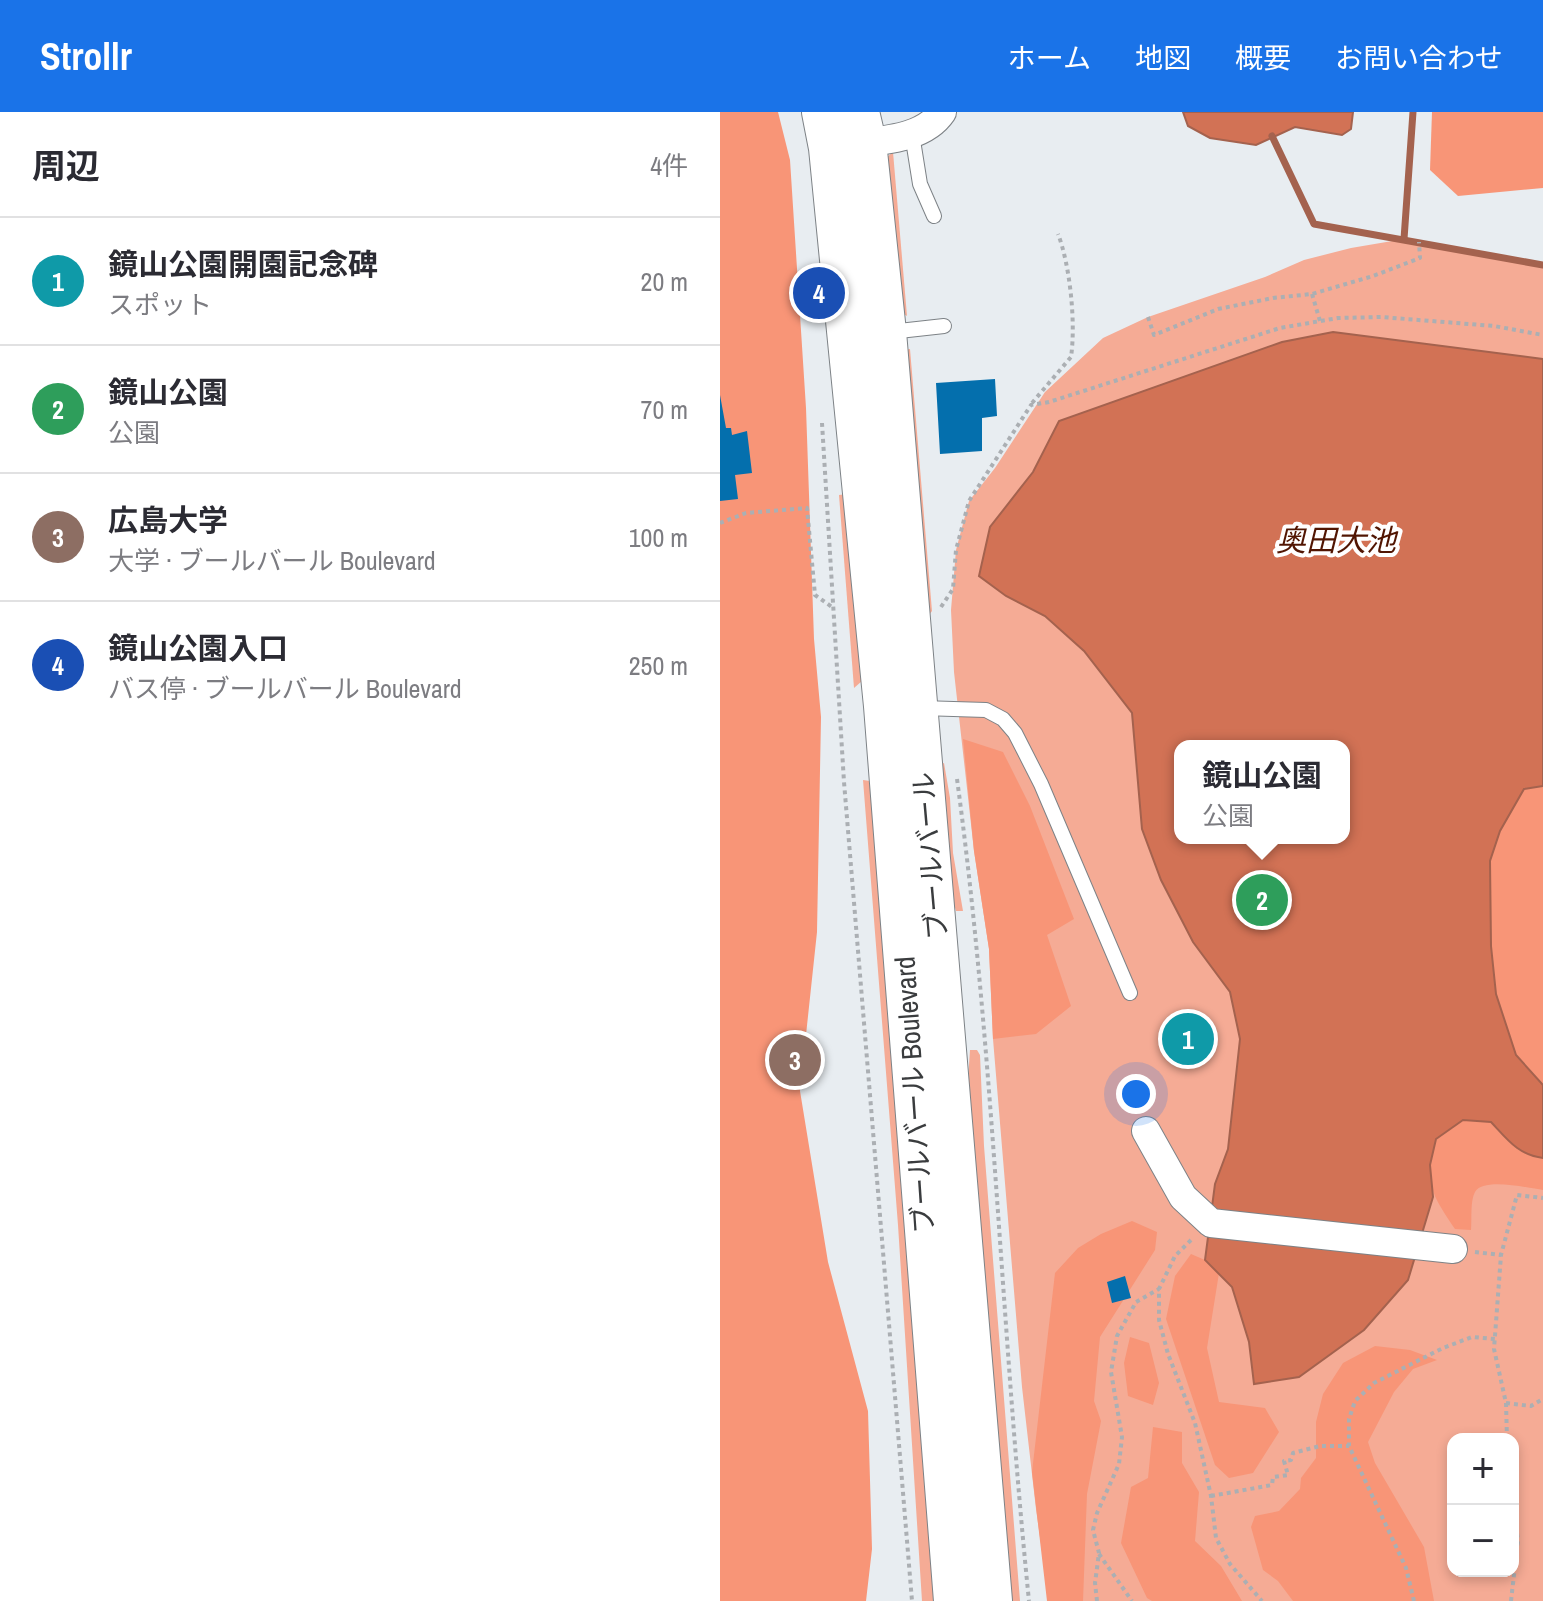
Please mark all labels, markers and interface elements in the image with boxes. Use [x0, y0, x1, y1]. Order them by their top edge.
text: Strollr [40, 31, 132, 82]
text: ホーム [1008, 39, 1091, 77]
text: 地図 [1135, 39, 1191, 77]
text: 概要 [1235, 39, 1291, 77]
text: お問い合わせ [1335, 39, 1503, 77]
text: 周辺 [32, 143, 100, 189]
text: 4件 [650, 148, 688, 183]
text: 鏡山公園開園記念碑 [108, 244, 378, 284]
pin: 4 [793, 263, 845, 323]
text: 1 [52, 264, 64, 299]
text: 20 m [641, 264, 688, 299]
text: スポット [108, 287, 212, 322]
text: 鏡山公園 [108, 372, 228, 412]
text: 2 [52, 392, 64, 427]
text: 70 m [641, 392, 688, 427]
text: 公園 [108, 415, 160, 450]
text: 広島大学 [108, 500, 228, 540]
text: 3 [52, 520, 64, 555]
text: 100 m [629, 520, 688, 555]
water label: 奥田大池 [1276, 520, 1399, 560]
text: 大学 · ブールバール Boulevard [108, 543, 436, 578]
text: 鏡山公園入口 [108, 628, 288, 668]
text: 4 [52, 648, 64, 683]
text: 250 m [629, 648, 688, 683]
text: バス停 · ブールバール Boulevard [108, 671, 462, 706]
popup [1174, 740, 1350, 844]
text: 鏡山公園 [1202, 755, 1322, 795]
street label: ブールバール [904, 771, 956, 941]
text: 公園 [1202, 798, 1254, 833]
pin: 2 [1236, 870, 1288, 930]
street label: ブールバール Boulevard [885, 955, 943, 1235]
pin: 1 [1162, 1009, 1214, 1069]
pin: 3 [769, 1030, 821, 1090]
your location [1116, 1074, 1156, 1114]
map controls [1447, 1433, 1519, 1577]
button: + [1447, 1433, 1519, 1505]
button: − [1447, 1505, 1519, 1577]

